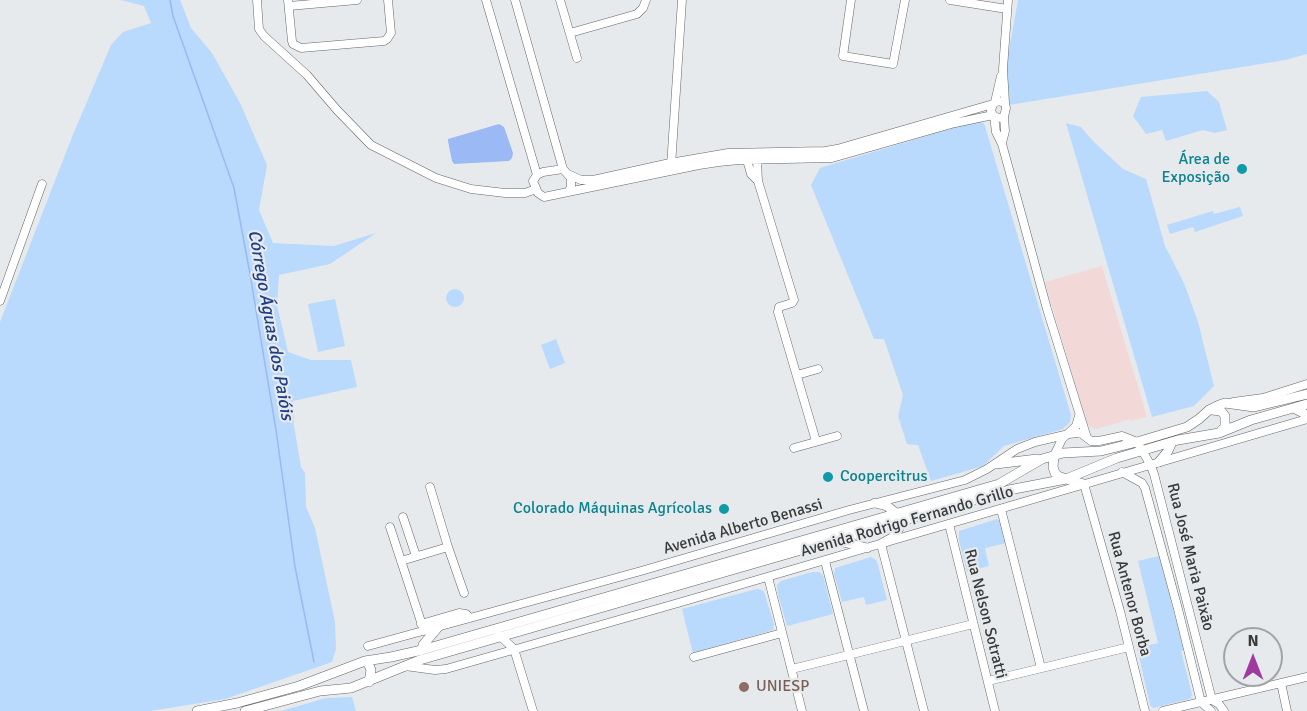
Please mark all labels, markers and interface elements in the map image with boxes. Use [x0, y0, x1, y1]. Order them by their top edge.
place label: Área de Exposição [1161, 150, 1230, 188]
marker: Área de Exposição [1235, 162, 1249, 176]
water label: Córrego Águas dos Paióis [243, 228, 297, 422]
place label: Coopercitrus [840, 467, 927, 487]
marker: Coopercitrus [821, 470, 835, 484]
street label: Rua José Maria Paixão [1162, 481, 1218, 633]
street label: Avenida Rodrigo Fernando Grillo [798, 482, 1016, 562]
street label: Avenida Alberto Benassi [661, 495, 825, 559]
place label: Colorado Máquinas Agrícolas [513, 499, 712, 519]
marker: Colorado Máquinas Agrícolas [717, 502, 731, 516]
street label: Rua Antenor Borba [1103, 529, 1155, 659]
street label: Rua Nelson Sotratti [960, 547, 1010, 681]
north arrow [1223, 627, 1283, 687]
text: N [1247, 631, 1259, 651]
place label: UNIESP [756, 677, 809, 697]
marker: UNIESP [737, 680, 751, 694]

